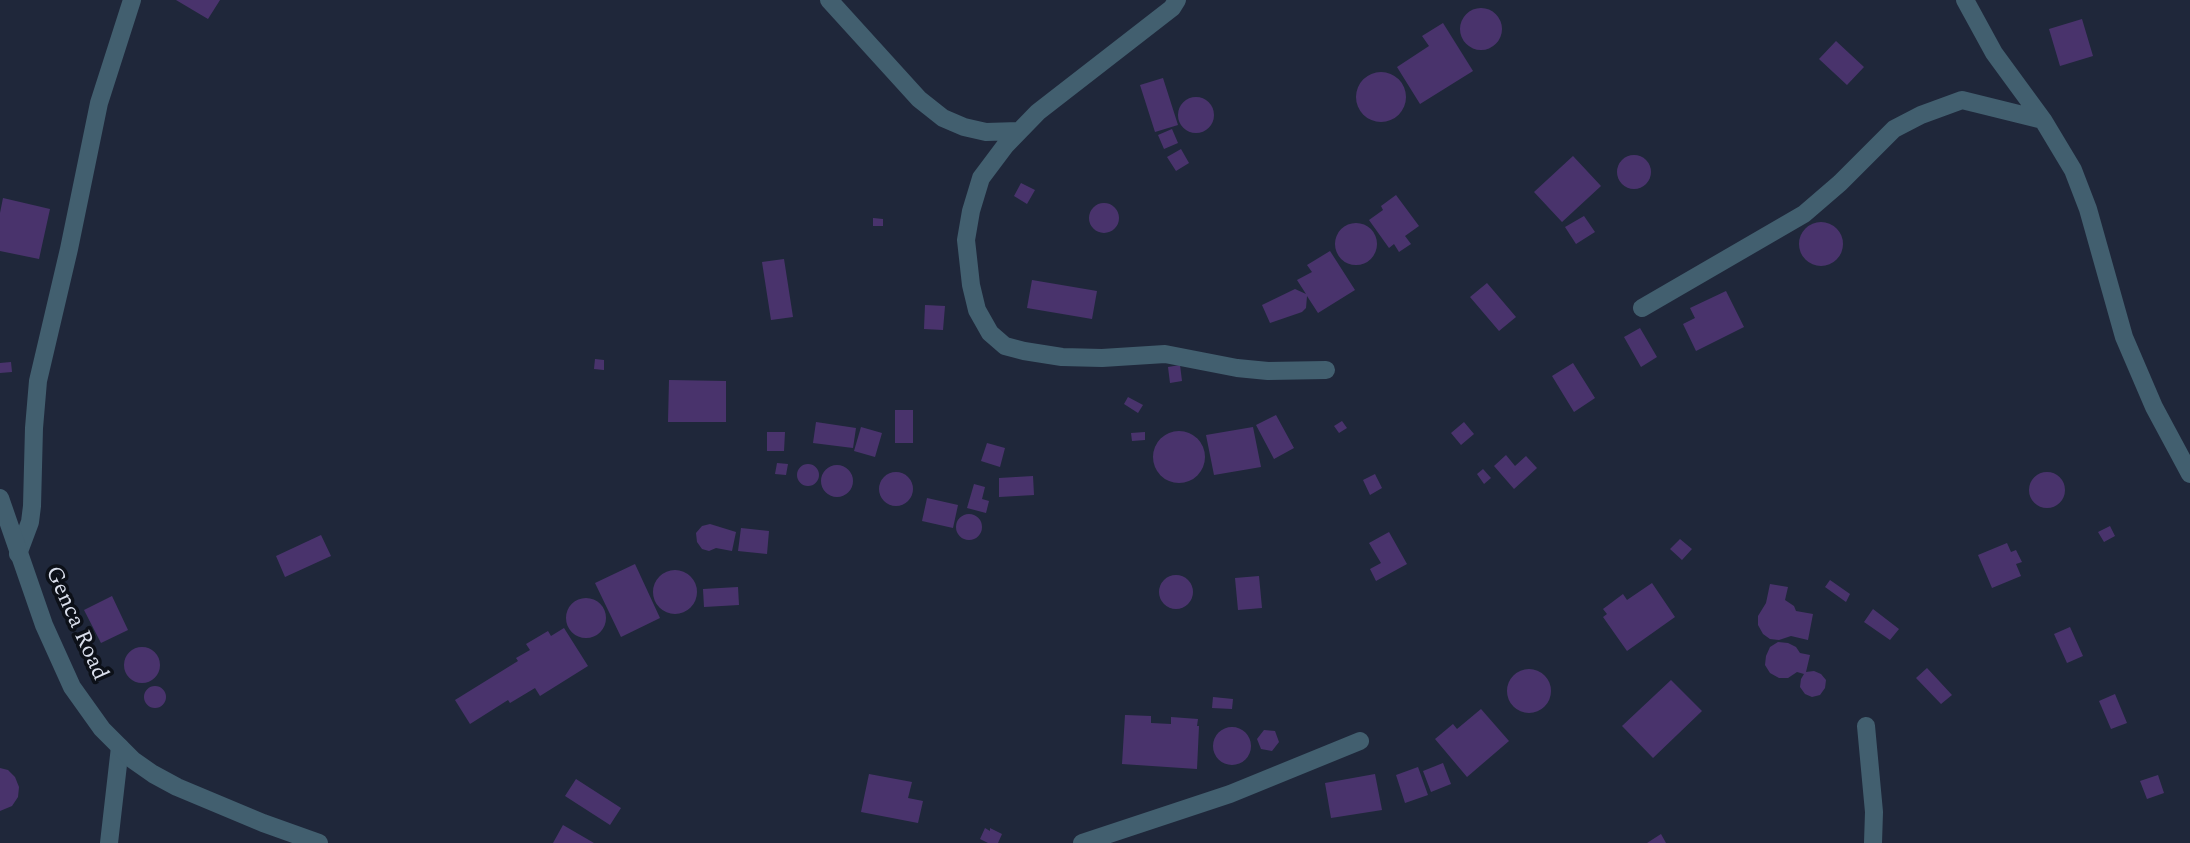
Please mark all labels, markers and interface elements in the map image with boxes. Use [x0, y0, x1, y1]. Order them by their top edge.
street label: Genca Road [38, 563, 112, 685]

